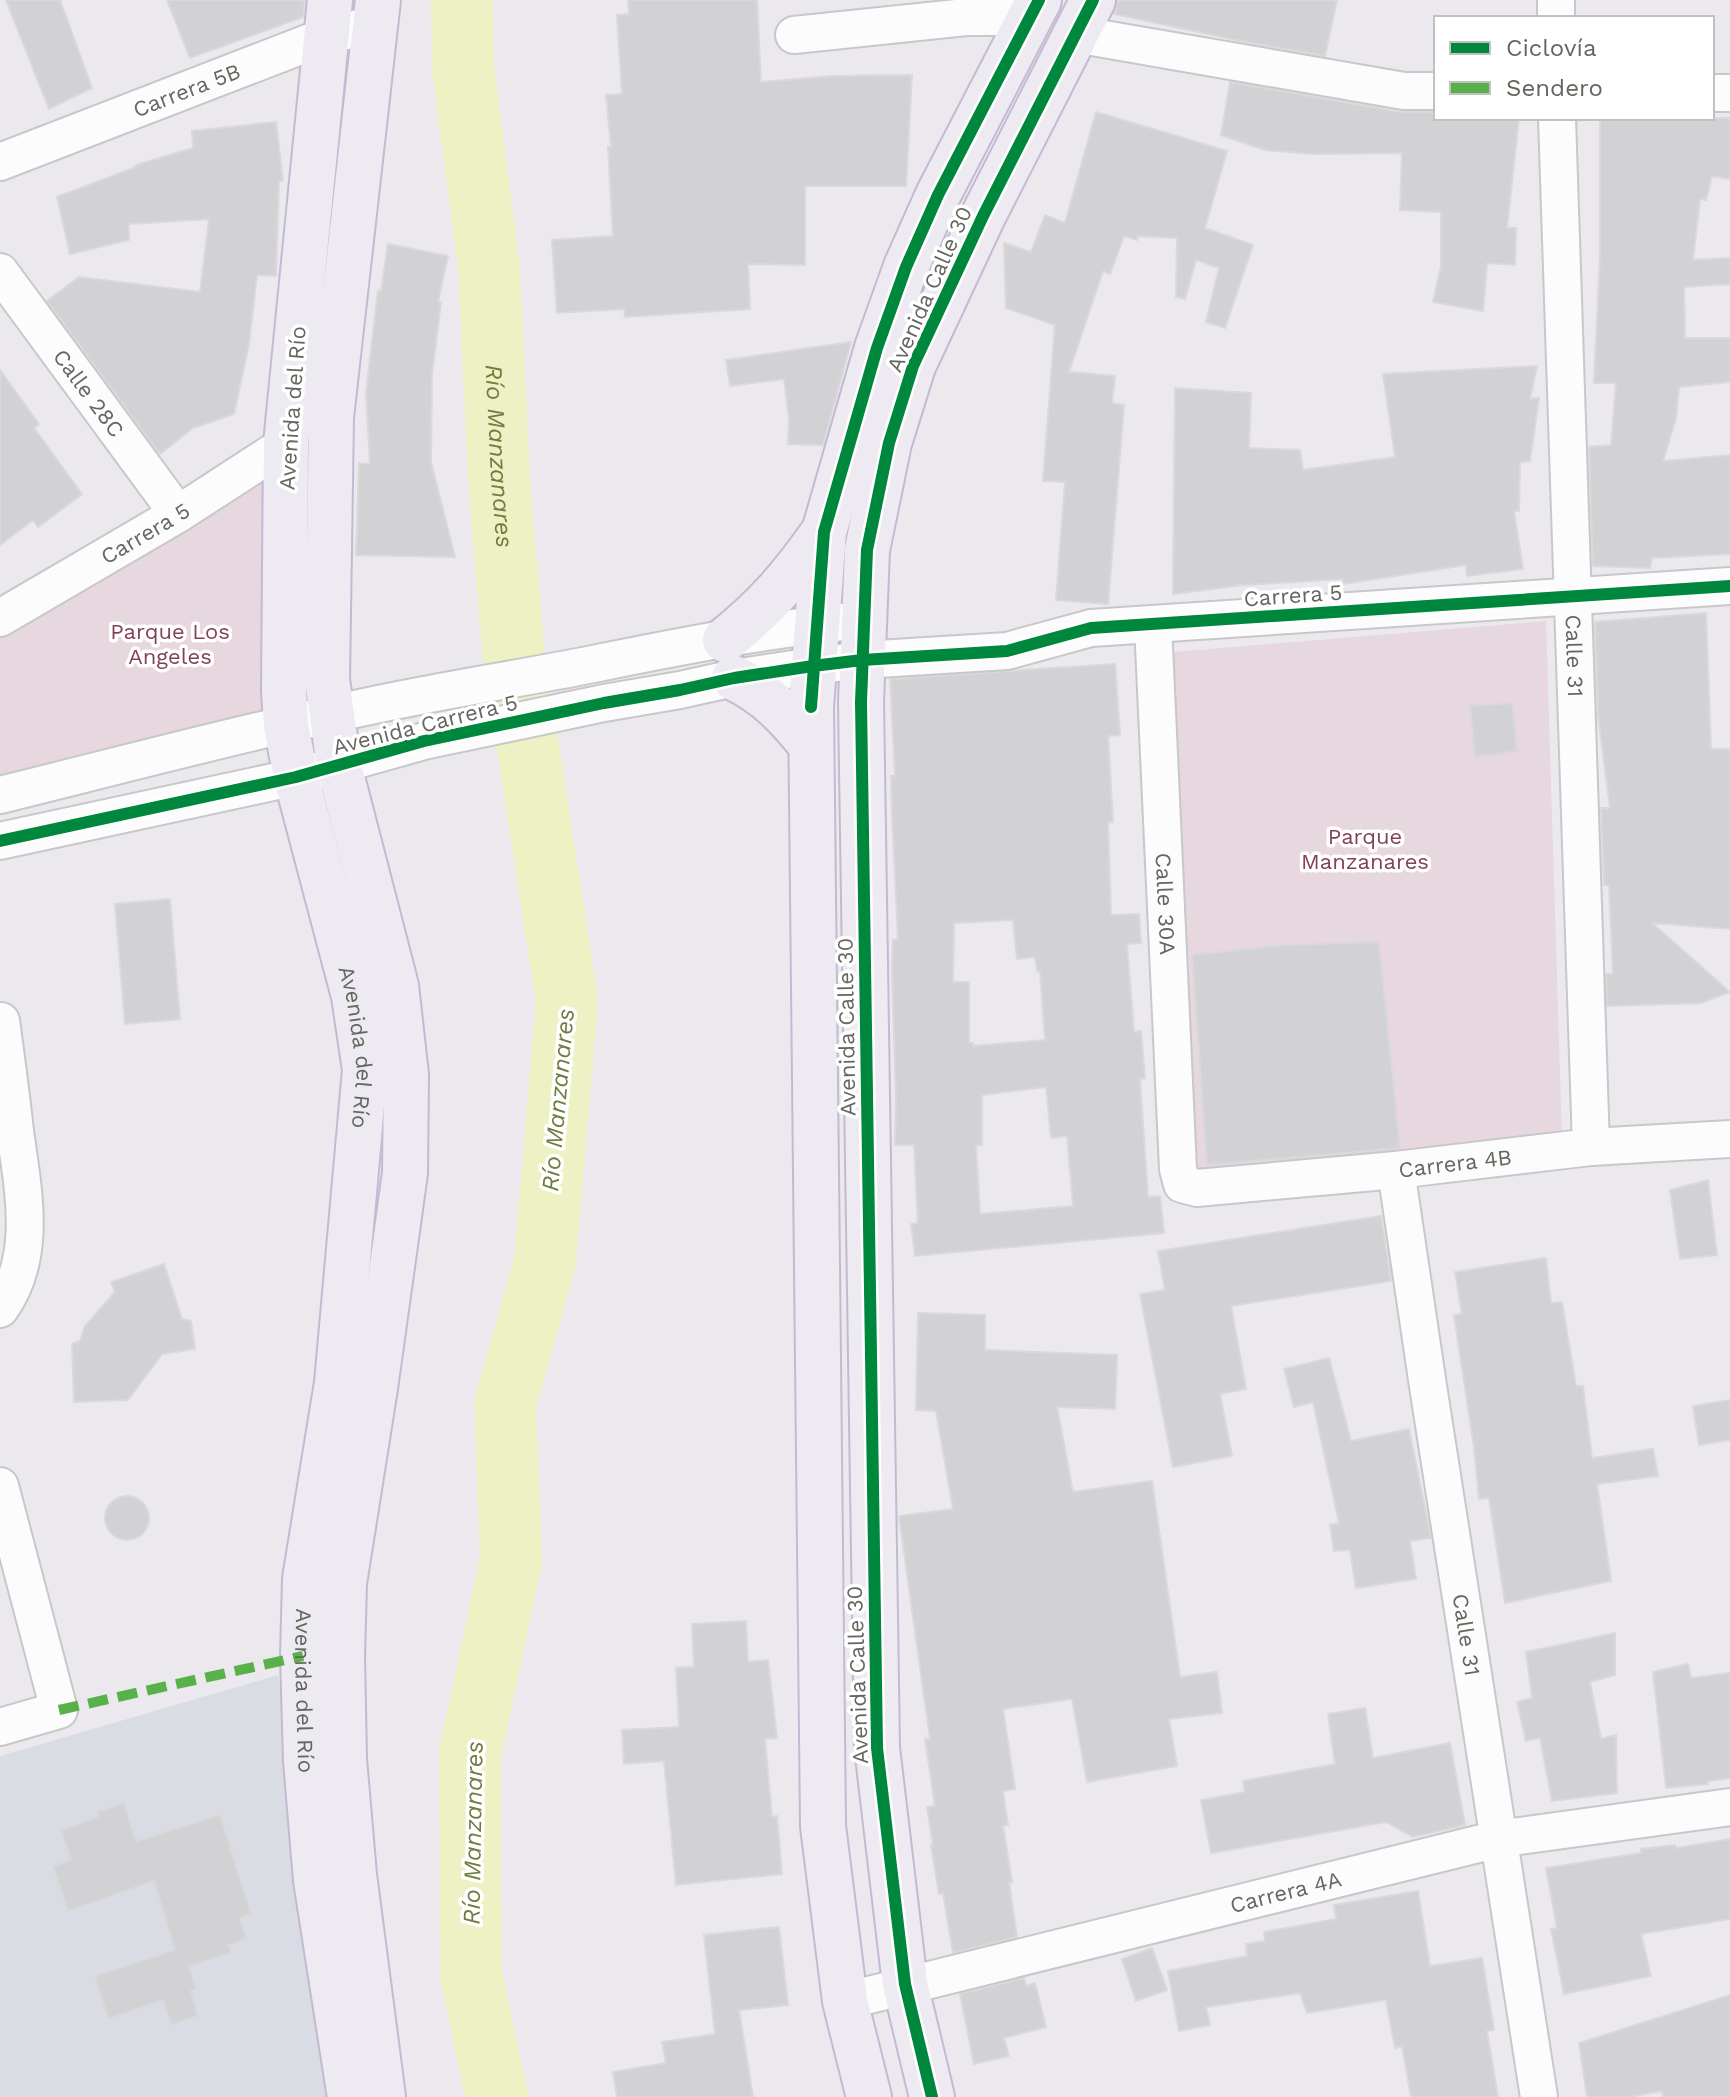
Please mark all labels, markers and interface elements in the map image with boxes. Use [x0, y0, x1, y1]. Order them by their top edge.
legend [1434, 16, 1714, 120]
text: Ciclovía [1506, 34, 1596, 62]
street label: Carrera 5B [129, 58, 244, 122]
text: Sendero [1506, 74, 1603, 102]
street label: Avenida Calle 30 [882, 203, 977, 376]
street label: Avenida del Río [274, 325, 311, 491]
street label: Calle 28C [48, 344, 129, 442]
water label: Río Manzanares [480, 364, 519, 549]
street label: Carrera 5 [96, 498, 195, 569]
street label: Carrera 5 [1243, 580, 1343, 611]
street label: Calle 31 [1560, 614, 1588, 697]
park label: Parque Los Angeles [110, 619, 230, 669]
street label: Avenida Carrera 5 [330, 689, 520, 760]
park label: Parque Manzanares [1301, 824, 1429, 874]
street label: Calle 30A [1151, 852, 1180, 955]
street label: Avenida Calle 30 [832, 938, 861, 1116]
street label: Avenida del Río [334, 963, 377, 1129]
water label: Río Manzanares [536, 1007, 580, 1193]
street label: Carrera 4B [1397, 1144, 1513, 1183]
street label: Avenida Calle 30 [842, 1585, 873, 1765]
street label: Calle 31 [1448, 1592, 1485, 1677]
street label: Avenida del Río [290, 1608, 319, 1774]
water label: Río Manzanares [457, 1741, 489, 1925]
street label: Carrera 4A [1227, 1866, 1344, 1918]

